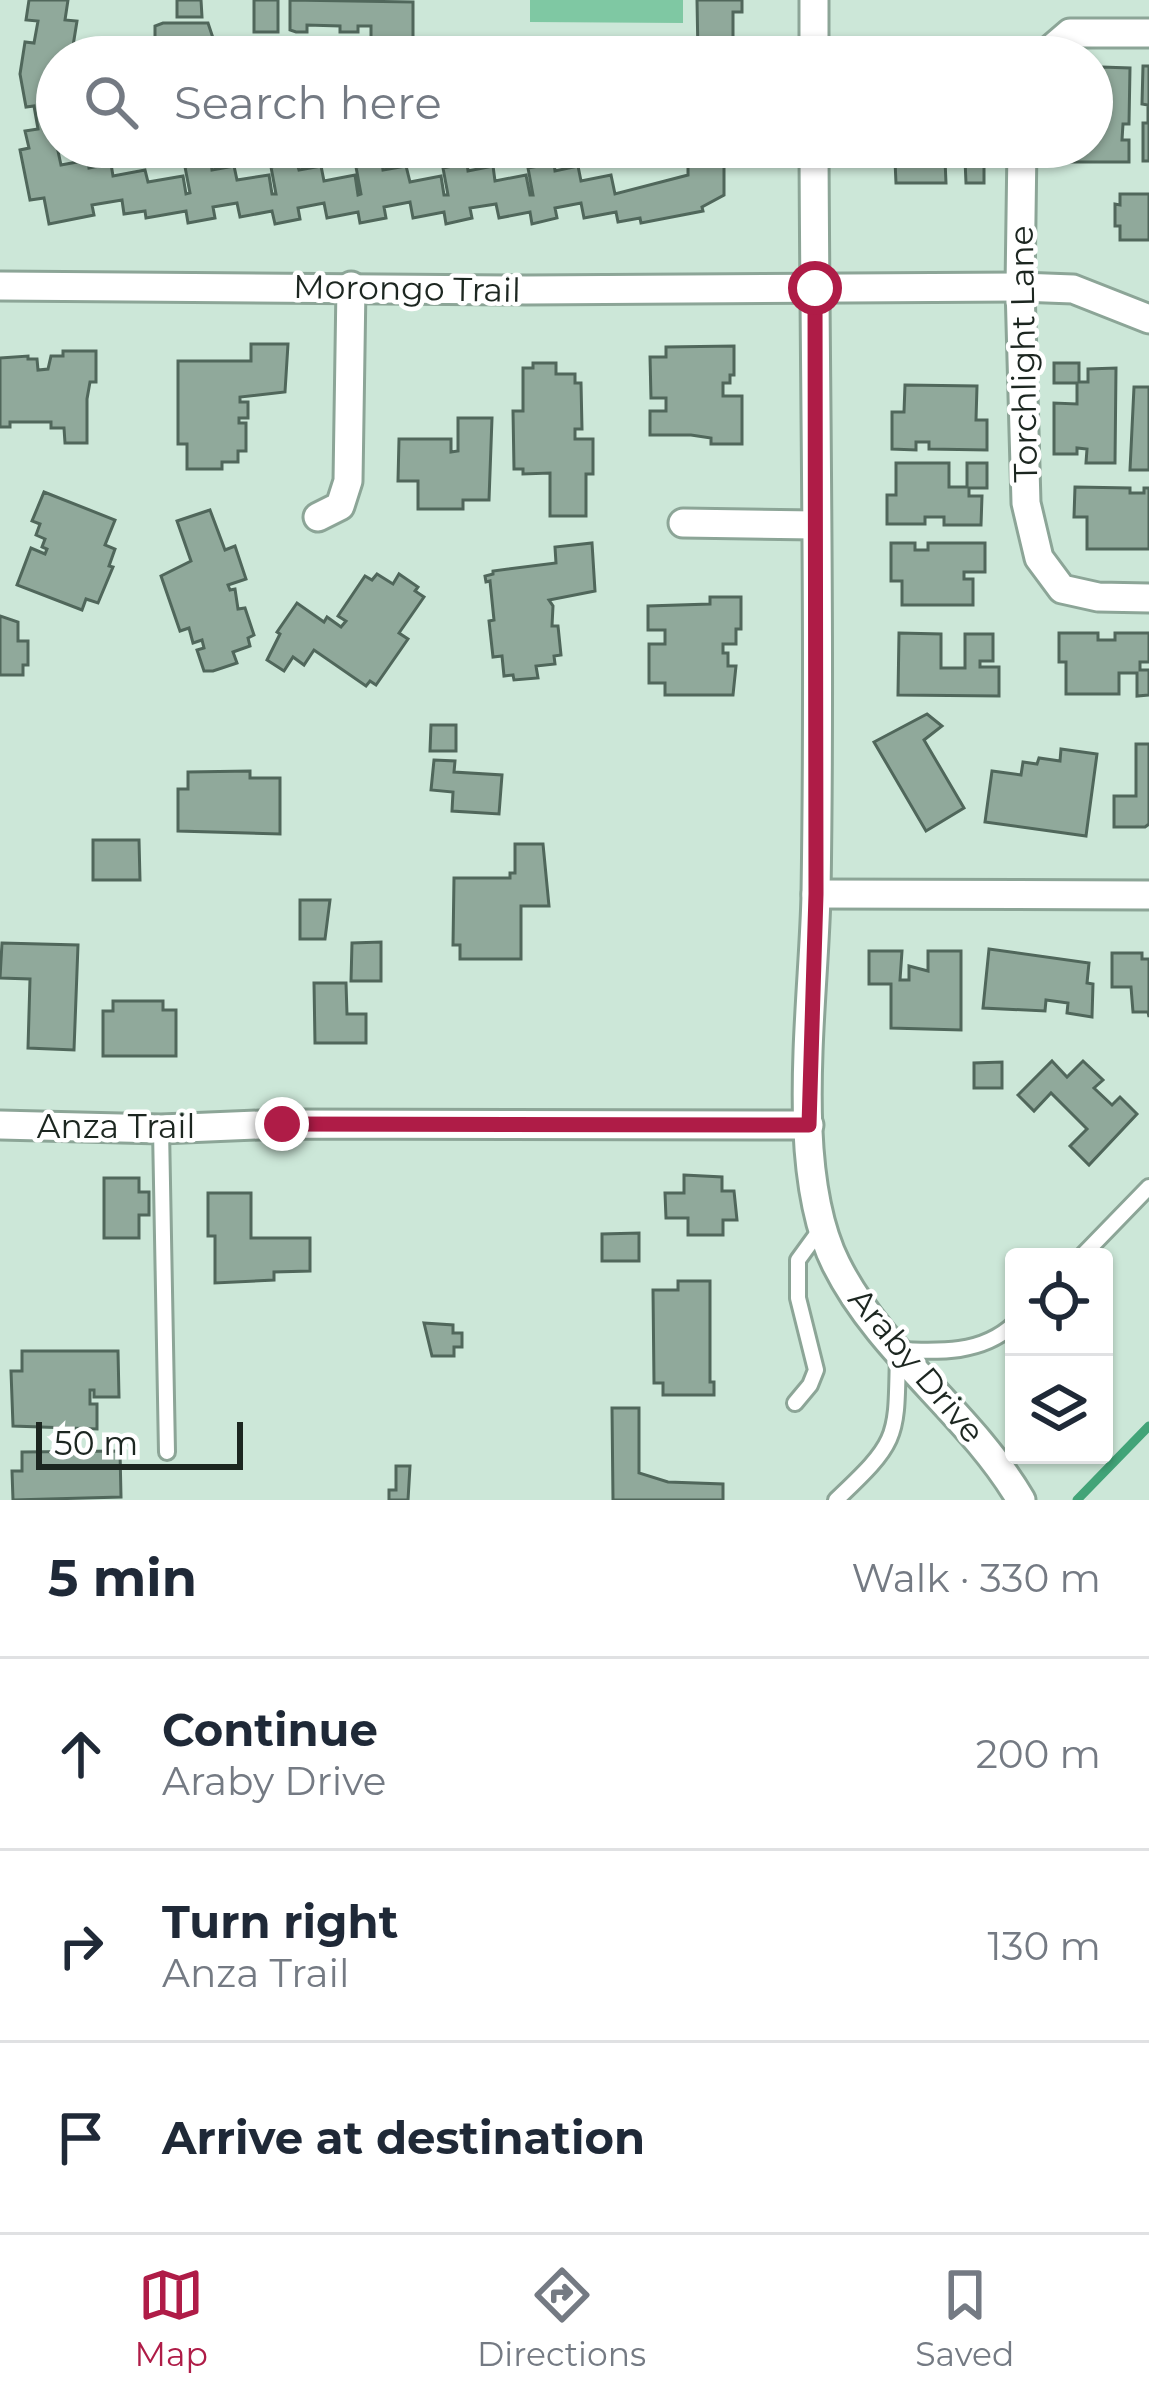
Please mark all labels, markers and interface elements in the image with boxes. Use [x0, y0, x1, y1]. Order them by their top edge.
search box [36, 36, 1113, 168]
icon: search [78, 69, 144, 135]
text: Search here [174, 75, 442, 130]
street label: Torchlight Lane [1001, 225, 1045, 483]
route start [788, 261, 842, 315]
street label: Morongo Trail [293, 266, 521, 310]
route end [255, 1097, 309, 1151]
street label: Anza Trail [37, 1106, 195, 1146]
map controls [1005, 1248, 1113, 1464]
button: locate [1005, 1248, 1113, 1356]
street label: Araby Drive [841, 1279, 993, 1451]
button: layers [1005, 1356, 1113, 1464]
scale bar [36, 1416, 243, 1469]
text: 50 m [54, 1423, 138, 1463]
text: 5 min [48, 1547, 197, 1609]
text: Walk · 330 m [852, 1554, 1101, 1602]
text: Continue [162, 1702, 378, 1757]
icon: ahead [48, 1721, 114, 1787]
text: 200 m [976, 1730, 1101, 1778]
text: Araby Drive [162, 1757, 386, 1805]
text: Turn right [162, 1894, 398, 1949]
icon: right [48, 1913, 114, 1979]
text: 130 m [988, 1922, 1101, 1970]
text: Anza Trail [162, 1949, 349, 1997]
icon: arrive [48, 2105, 114, 2171]
text: Arrive at destination [162, 2110, 645, 2165]
tab: Map [135, 2262, 208, 2374]
tab: Directions [477, 2262, 646, 2374]
tab: Saved [915, 2262, 1014, 2374]

